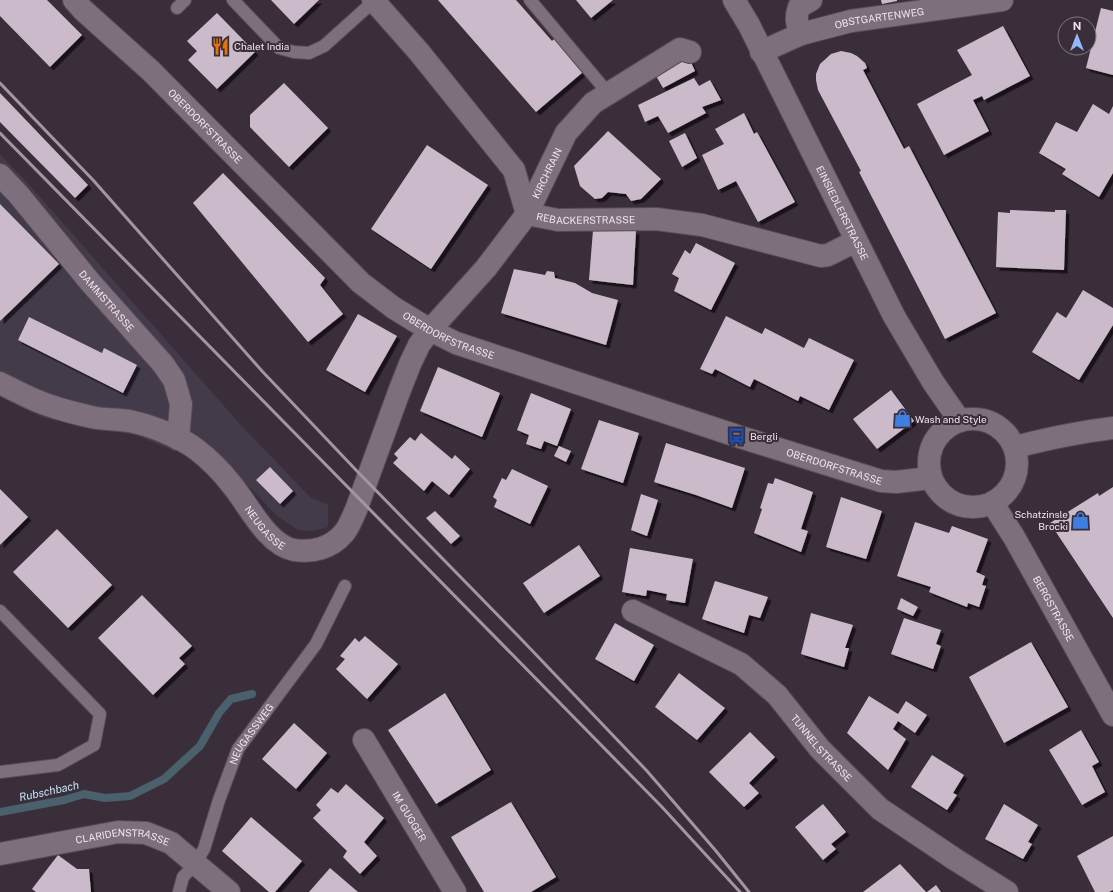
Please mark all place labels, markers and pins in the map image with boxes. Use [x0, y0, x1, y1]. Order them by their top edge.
restaurant icon: Chalet India [211, 36, 231, 56]
place label: Chalet India [234, 40, 289, 52]
shop icon: Wash and Style [892, 409, 912, 429]
place label: Wash and Style [915, 413, 987, 425]
bus stop icon: Bergli [727, 426, 747, 446]
place label: Bergli [750, 430, 778, 442]
place label: Schatzinsle Brocki [1014, 508, 1068, 532]
shop icon: Schatzinsle Brocki [1071, 510, 1091, 530]

